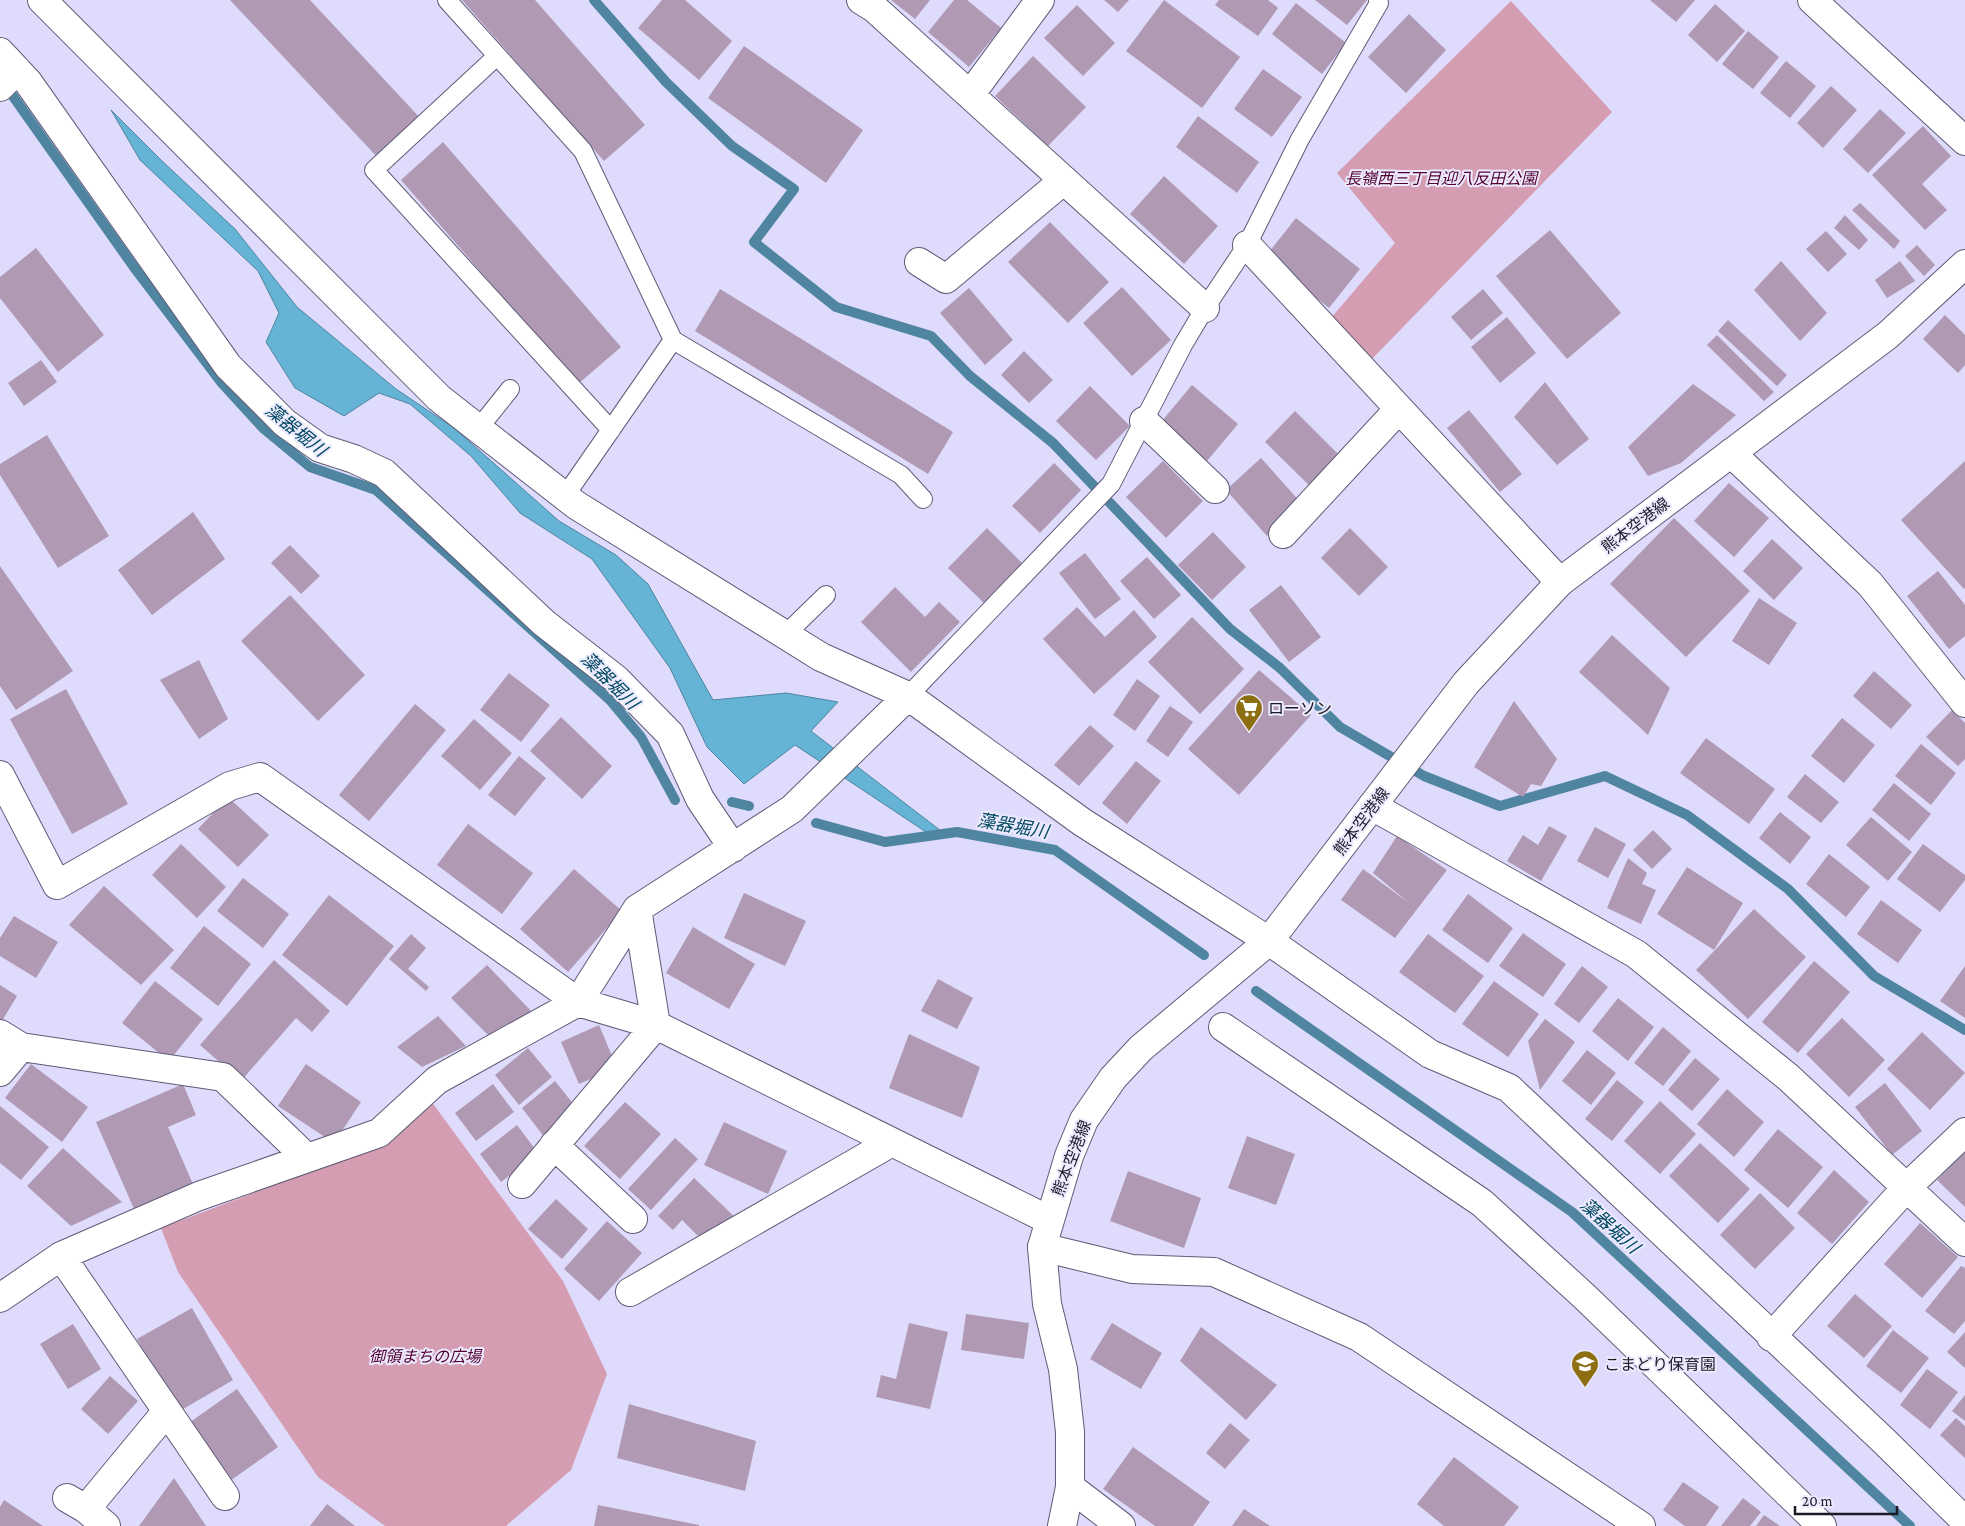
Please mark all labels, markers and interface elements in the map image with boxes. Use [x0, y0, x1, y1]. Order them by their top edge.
park label: 長嶺西三丁目迎八反田公園 [1345, 170, 1539, 187]
water label: 藻器堀川 [262, 400, 332, 462]
street label: 熊本空港線 [1598, 495, 1672, 556]
water label: 藻器堀川 [577, 648, 644, 715]
supermarket icon: ローソン [1234, 693, 1264, 732]
place label: ローソン [1268, 700, 1332, 717]
street label: 熊本空港線 [1331, 784, 1392, 858]
water label: 藻器堀川 [976, 810, 1052, 842]
street label: 熊本空港線 [1049, 1118, 1094, 1199]
water label: 藻器堀川 [1577, 1194, 1645, 1259]
park label: 御領まちの広場 [369, 1348, 483, 1365]
school or university icon: こまどり保育園 [1570, 1349, 1600, 1388]
place label: こまどり保育園 [1604, 1356, 1716, 1373]
scale bar [1795, 1484, 1898, 1516]
text: 20 m [1802, 1493, 1833, 1509]

